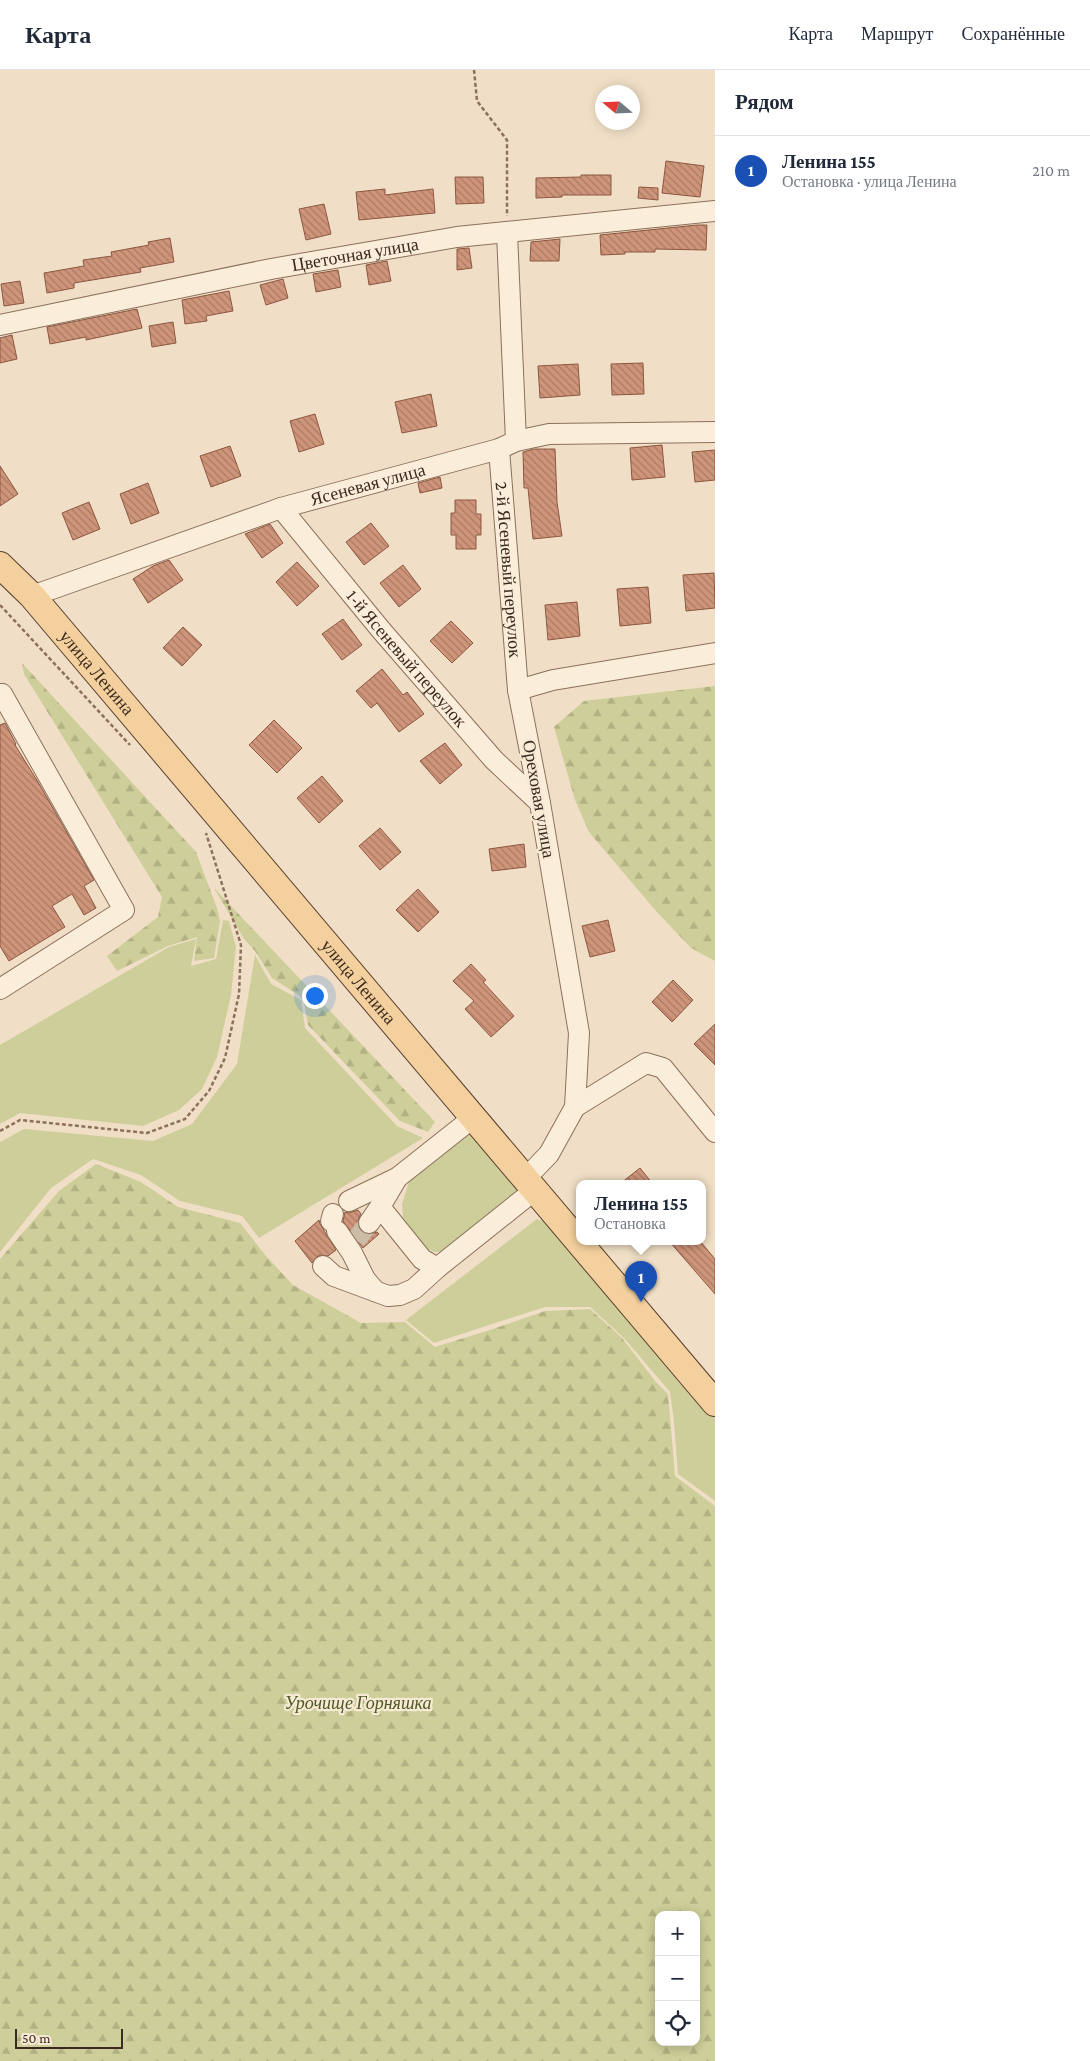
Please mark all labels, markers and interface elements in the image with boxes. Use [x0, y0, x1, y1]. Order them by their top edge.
text: Карта [25, 21, 91, 48]
text: Карта [788, 24, 833, 44]
text: Маршрут [861, 24, 933, 44]
text: Сохранённые [961, 24, 1065, 44]
north arrow [595, 85, 640, 130]
text: Рядом [735, 90, 794, 114]
text: Ленина 155 [782, 151, 876, 172]
text: 1 [748, 162, 754, 179]
text: 210 m [1032, 162, 1070, 179]
text: Остановка · улица Ленина [782, 173, 957, 190]
street label: Цветочная улица [290, 234, 420, 275]
street label: Ясеневая улица [308, 459, 427, 510]
street label: 2-й Ясеневый переулок [492, 481, 525, 659]
street label: 1-й Ясеневый переулок [342, 586, 471, 731]
street label: улица Ленина [55, 626, 138, 719]
street label: Ореховая улица [519, 738, 559, 860]
street label: улица Ленина [317, 935, 400, 1028]
your location [302, 983, 328, 1009]
popup [576, 1180, 706, 1245]
text: Ленина 155 [594, 1193, 688, 1214]
text: Остановка [594, 1215, 666, 1232]
pin: 1 [625, 1261, 657, 1302]
park label: Урочище Горняшка [284, 1693, 432, 1713]
map controls [655, 1911, 700, 2046]
button: + [655, 1911, 700, 1956]
button: − [655, 1956, 700, 2001]
button: locate [655, 2001, 700, 2046]
scale bar [15, 2026, 122, 2049]
text: 50 m [22, 2030, 50, 2046]

